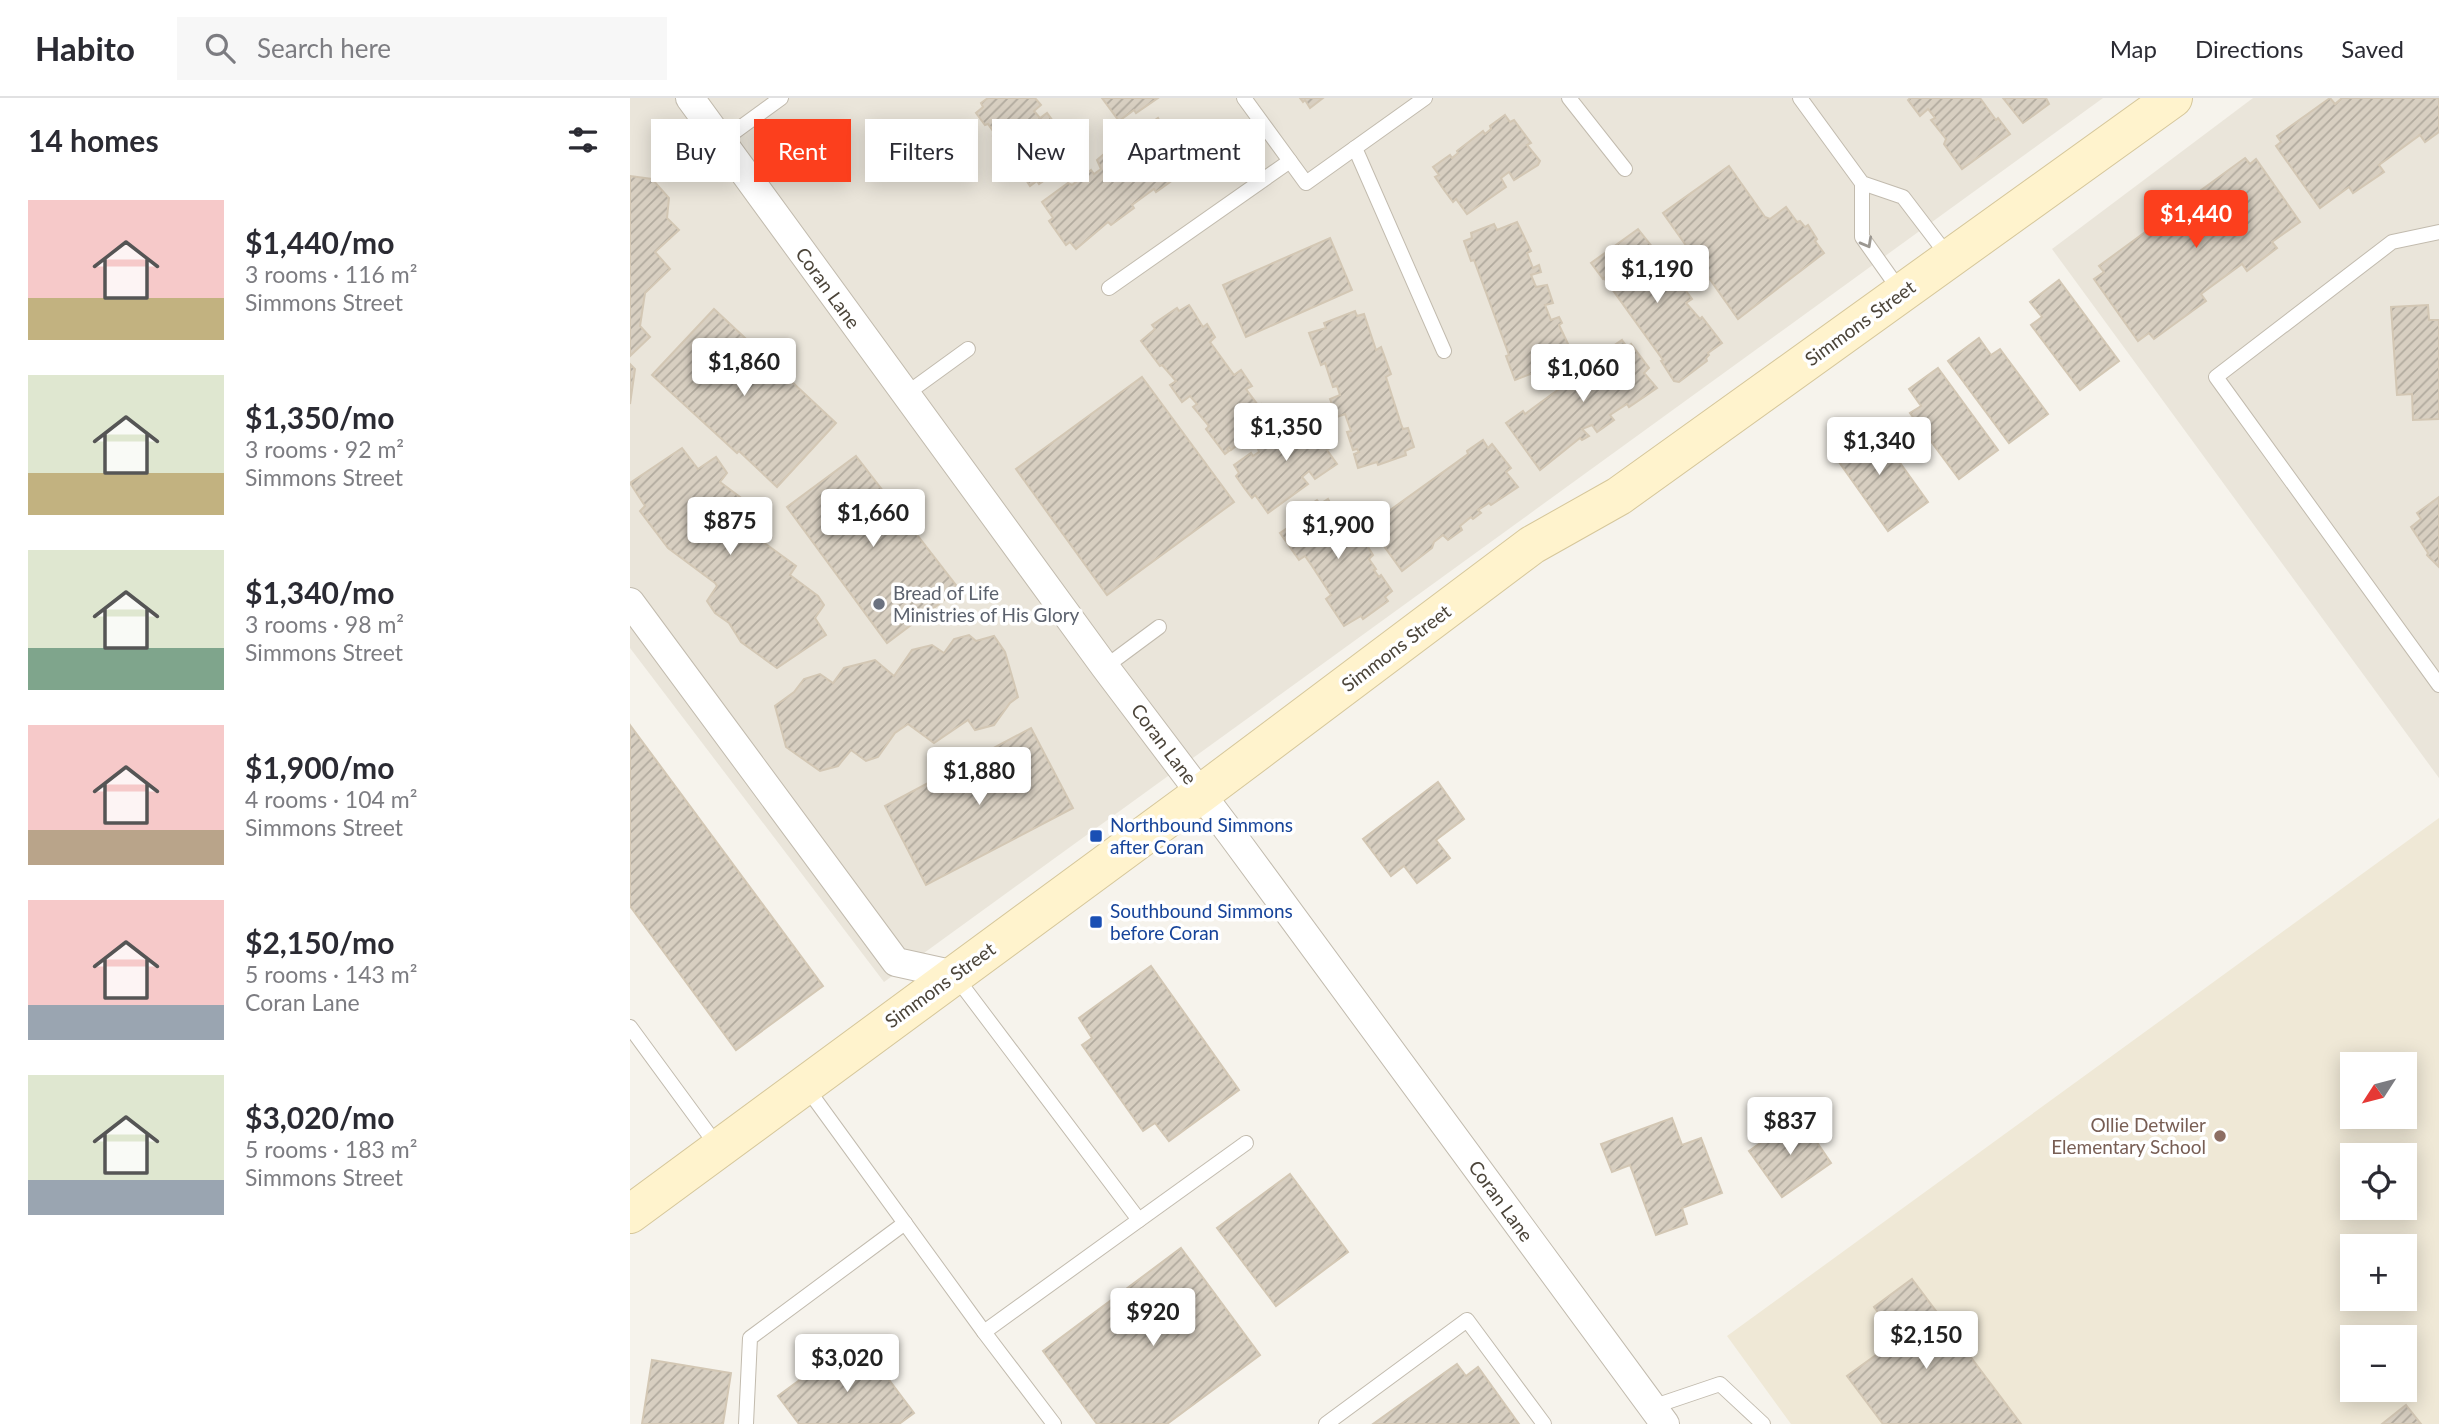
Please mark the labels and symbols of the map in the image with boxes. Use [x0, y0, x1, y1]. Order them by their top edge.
pin: $1,440 [2139, 190, 2253, 250]
one-way arrow [1859, 236, 1873, 248]
street label: Coran Lane [791, 243, 866, 333]
pin: $1,190 [1600, 246, 1714, 305]
street label: Simmons Street [1800, 275, 1919, 370]
pin: $1,860 [687, 338, 801, 398]
pin: $1,060 [1526, 344, 1640, 404]
pin: $1,350 [1229, 404, 1343, 463]
pin: $1,340 [1822, 418, 1936, 477]
pin: $1,660 [816, 490, 930, 549]
pin: $875 [689, 498, 771, 557]
pin: $1,900 [1281, 502, 1395, 561]
place label: Bread of Life Ministries of His Glory [893, 581, 1080, 626]
marker: Bread of Life Ministries of His Glory [871, 596, 887, 612]
street label: Simmons Street [1337, 599, 1455, 696]
street label: Coran Lane [1127, 699, 1202, 788]
pin: $1,880 [922, 748, 1036, 807]
place label: Northbound Simmons after Coran [1110, 813, 1293, 858]
marker: Northbound Simmons after Coran [1088, 828, 1104, 844]
place label: Southbound Simmons before Coran [1110, 899, 1293, 944]
marker: Southbound Simmons before Coran [1088, 914, 1104, 930]
street label: Simmons Street [880, 937, 999, 1032]
north arrow [2340, 1052, 2417, 1129]
pin: $837 [1749, 1098, 1831, 1157]
place label: Ollie Detwiler Elementary School [2051, 1113, 2206, 1158]
marker: Ollie Detwiler Elementary School [2212, 1128, 2228, 1144]
street label: Coran Lane [1464, 1156, 1539, 1246]
pin: $920 [1112, 1288, 1194, 1348]
pin: $2,150 [1869, 1312, 1983, 1371]
pin: $3,020 [790, 1334, 904, 1394]

